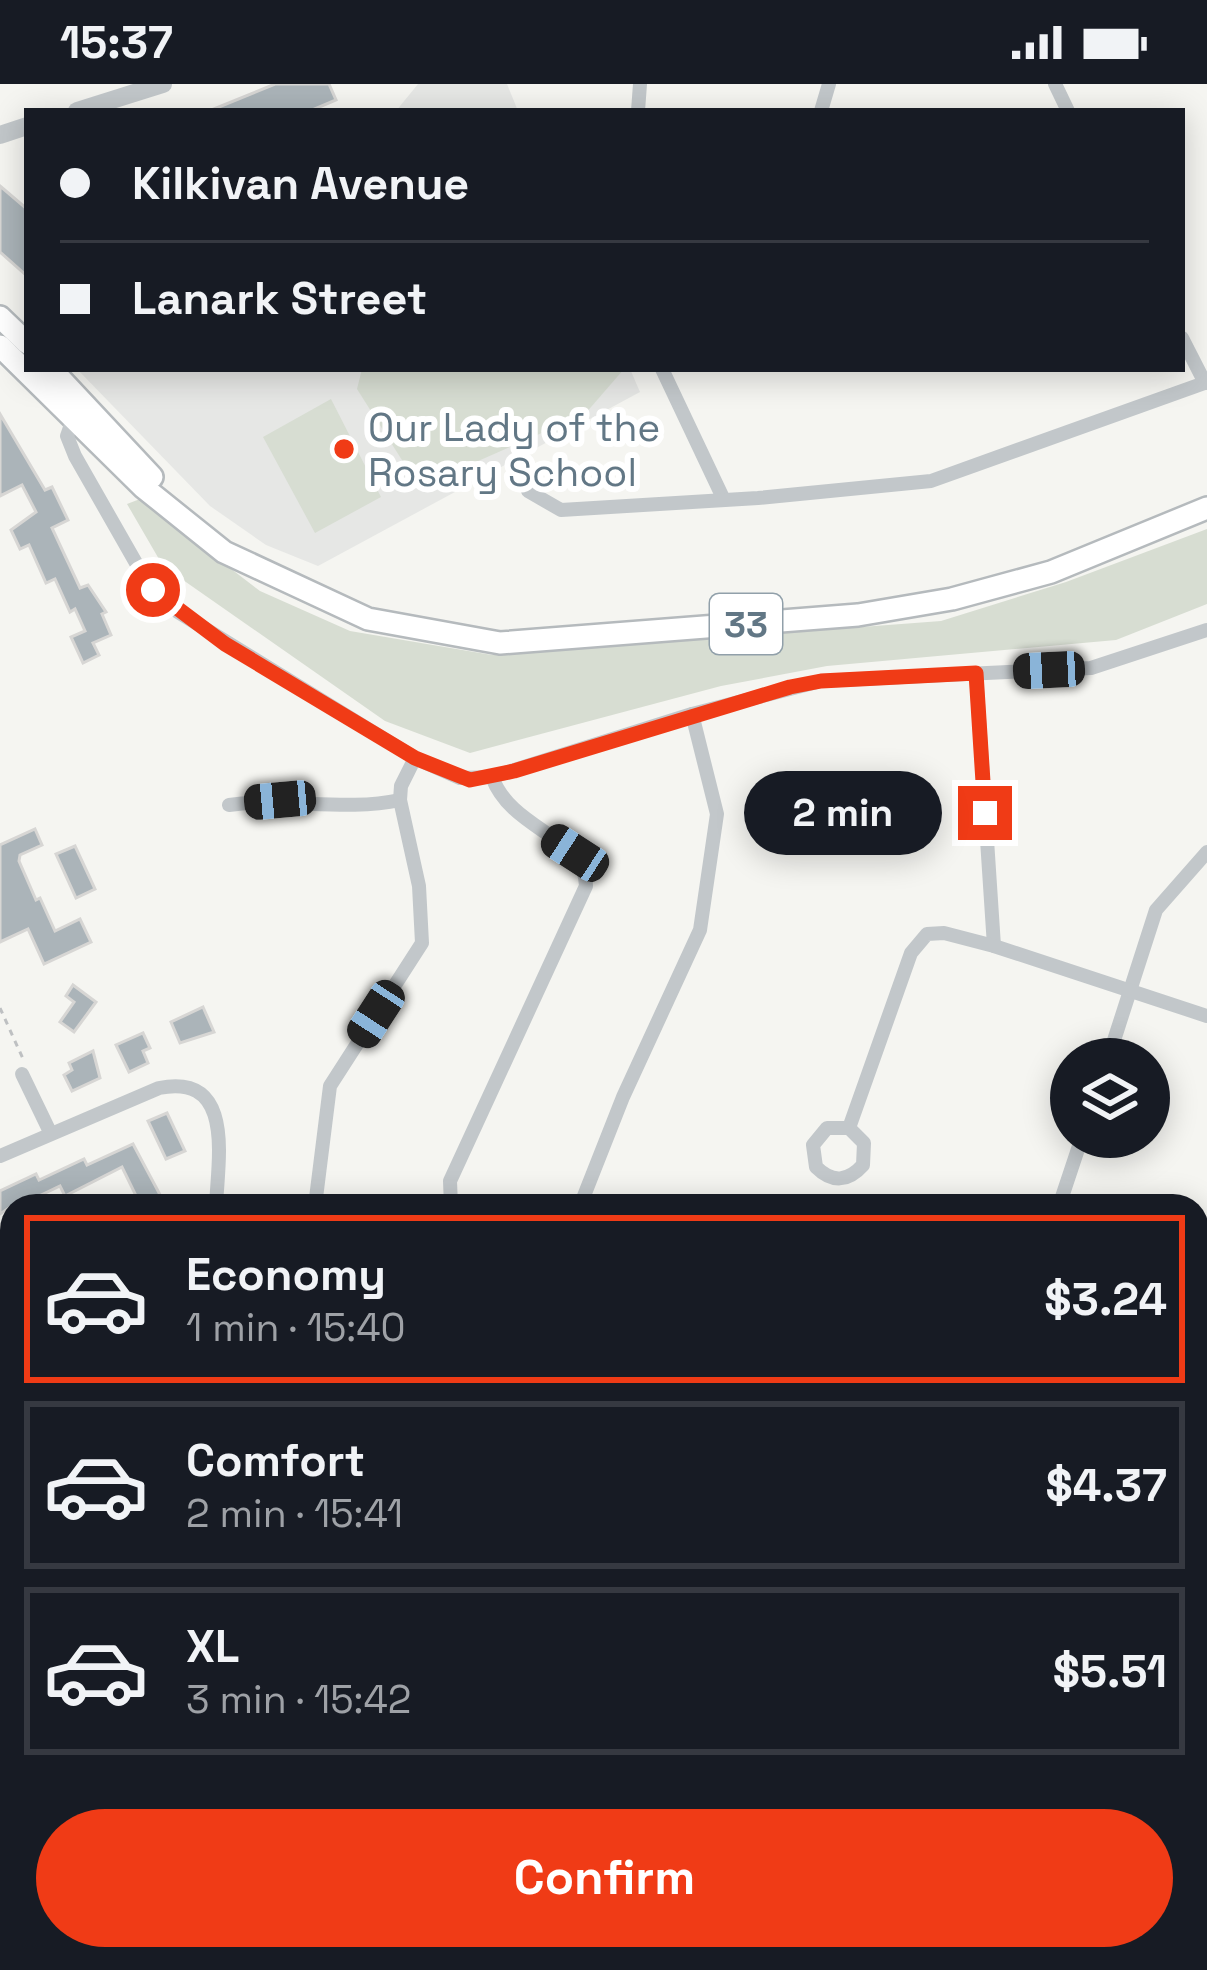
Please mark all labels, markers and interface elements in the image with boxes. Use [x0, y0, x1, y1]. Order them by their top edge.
text: 15:37 [60, 14, 173, 71]
text: Kilkivan Avenue [132, 155, 469, 212]
text: Lanark Street [132, 270, 427, 327]
place label: Our Lady of the Rosary School [368, 403, 660, 497]
marker: Our Lady of the Rosary School [331, 436, 357, 462]
route start [126, 563, 180, 617]
road number: 33 [710, 594, 782, 654]
car [1012, 650, 1086, 690]
callout: 2 min [745, 771, 943, 855]
car [243, 779, 317, 821]
route end [958, 786, 1012, 840]
text: 2 min [793, 788, 893, 837]
car [535, 818, 615, 888]
car [341, 974, 411, 1054]
map controls [1050, 1038, 1170, 1158]
button: layers [1050, 1038, 1170, 1158]
icon: car [42, 1245, 150, 1353]
text: Economy [186, 1246, 386, 1303]
text: $3.24 [1044, 1271, 1167, 1328]
text: 1 min · 15:40 [186, 1303, 406, 1352]
icon: car [42, 1431, 150, 1539]
text: Comfort [186, 1432, 365, 1489]
text: $4.37 [1045, 1457, 1167, 1514]
text: 2 min · 15:41 [186, 1489, 403, 1538]
icon: car [42, 1617, 150, 1725]
text: XL [186, 1618, 239, 1675]
text: $5.51 [1053, 1643, 1167, 1700]
text: 3 min · 15:42 [186, 1675, 411, 1724]
button: Confirm [36, 1809, 1173, 1947]

